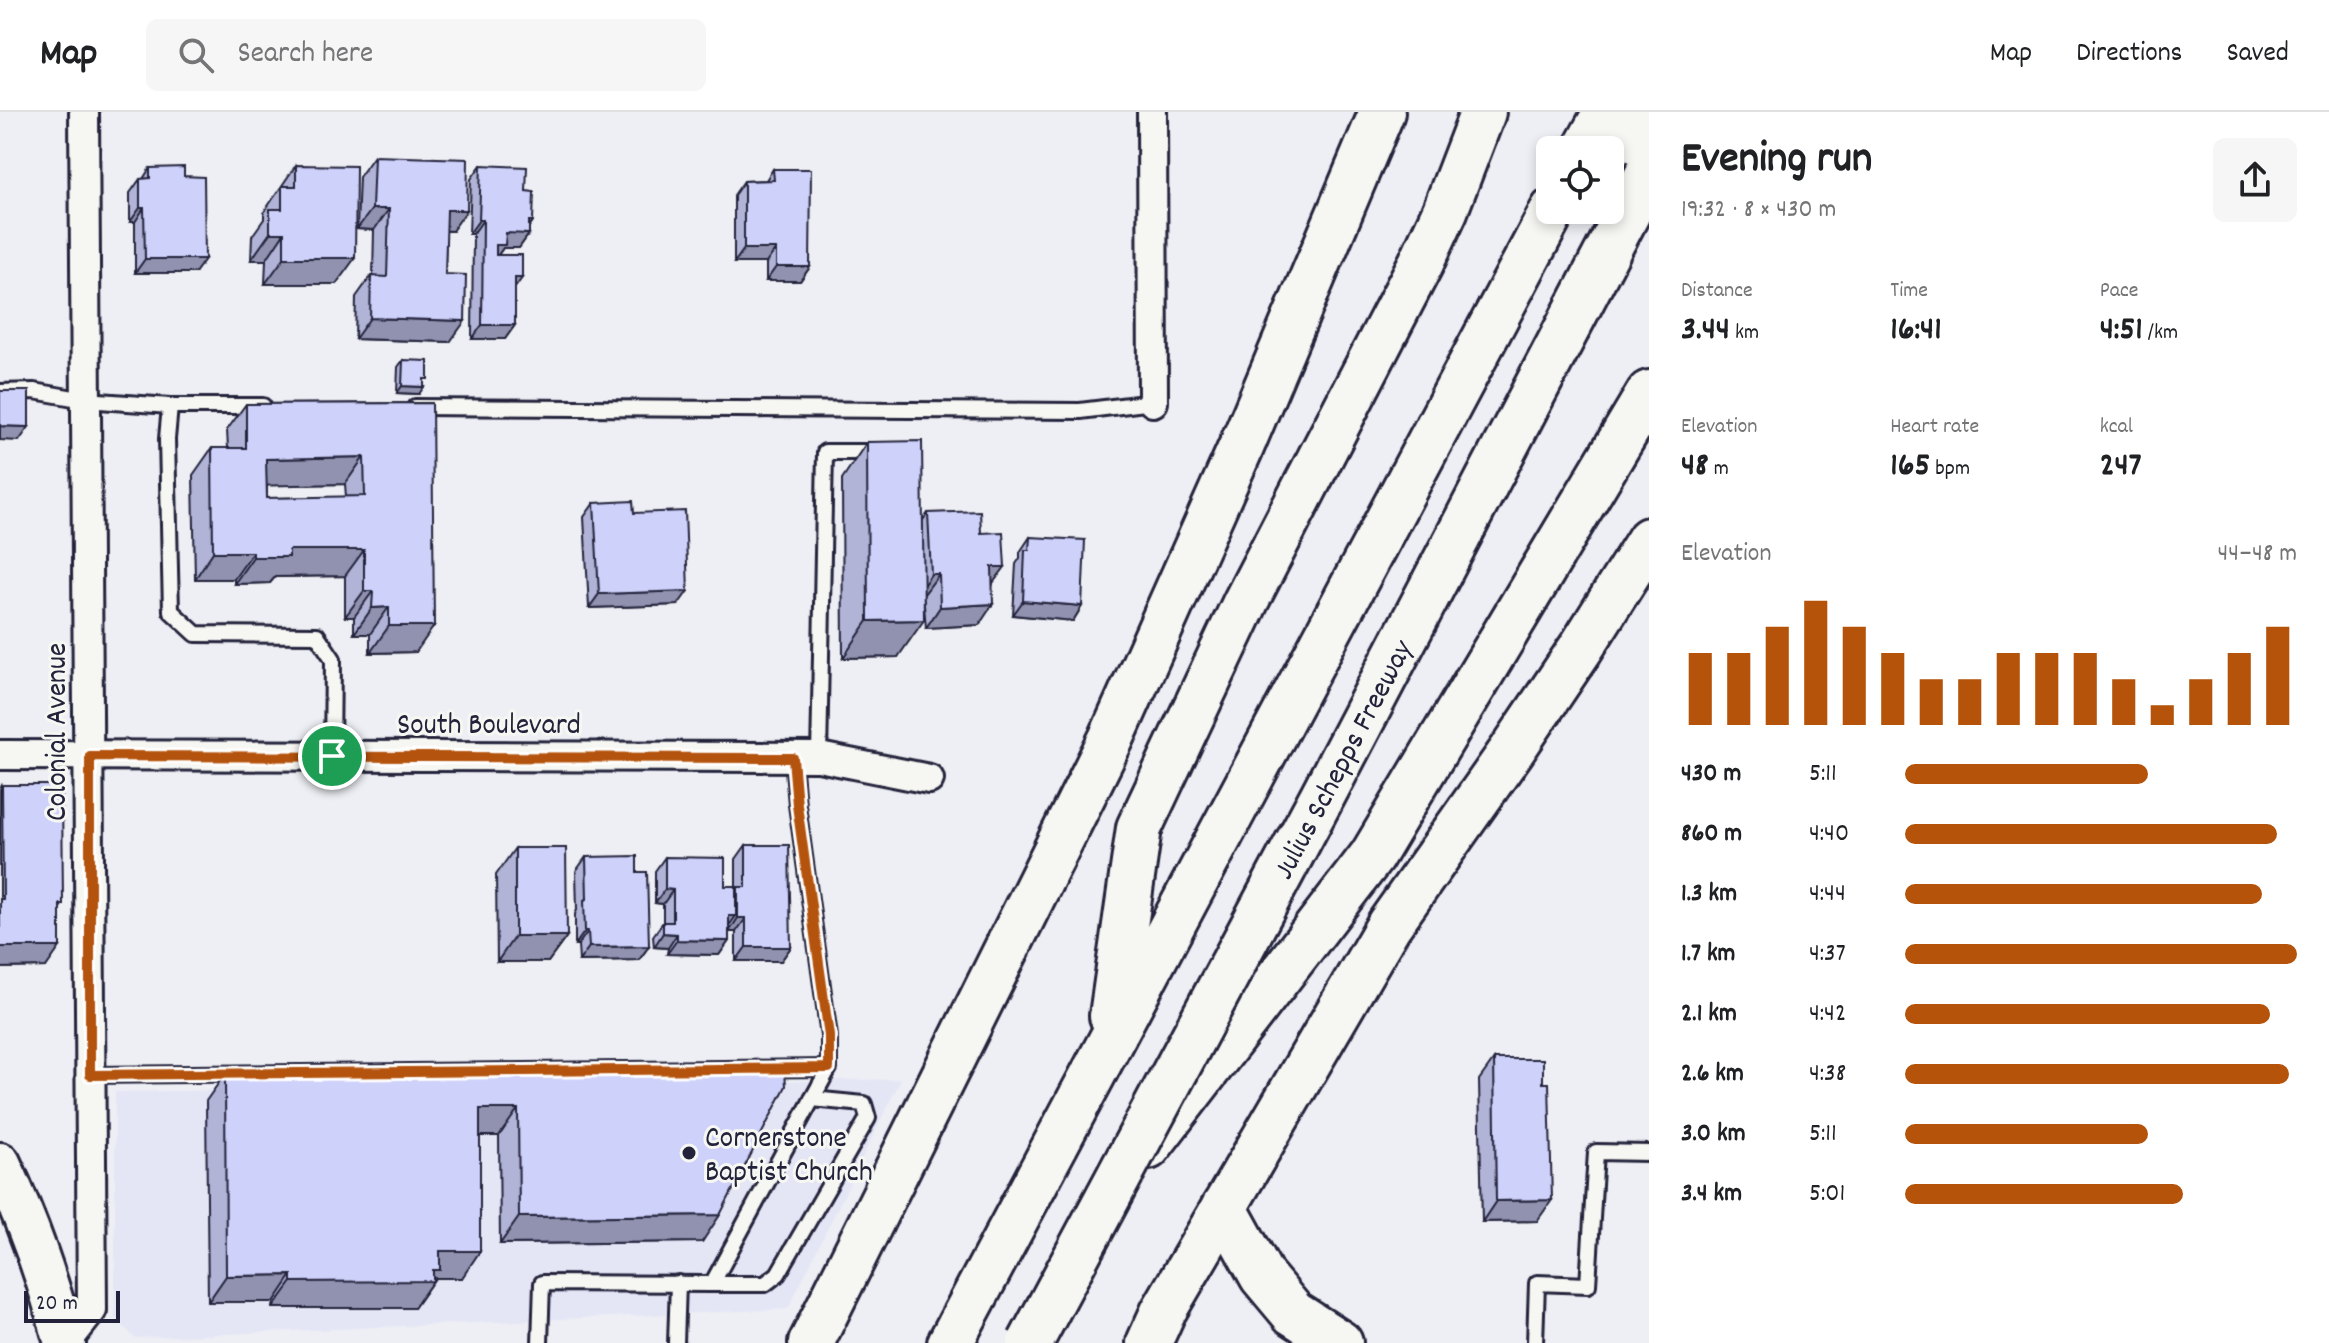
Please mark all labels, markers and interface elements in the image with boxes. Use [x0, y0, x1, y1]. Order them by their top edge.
search box [146, 19, 706, 91]
text: Map [40, 28, 98, 83]
icon: search [174, 33, 218, 77]
text: Search here [238, 34, 373, 77]
text: Map [1990, 35, 2032, 75]
text: Directions [2076, 35, 2182, 75]
text: Saved [2226, 35, 2289, 75]
text: Evening run [1681, 130, 1872, 193]
map controls [1536, 136, 1624, 224]
button: locate [1536, 136, 1624, 224]
button: share [2213, 138, 2297, 222]
text: 19:32 · 8 × 430 m [1681, 192, 1836, 229]
text: Distance [1681, 276, 1753, 307]
text: Time [1890, 276, 1928, 307]
text: Pace [2100, 276, 2139, 307]
text: 3.44 [1681, 307, 1730, 356]
text: 16:41 [1890, 307, 1942, 356]
text: 4:51 [2100, 307, 2143, 356]
text: km [1730, 318, 1759, 349]
text: /km [2143, 318, 2178, 349]
text: Elevation [1681, 412, 1758, 443]
text: Heart rate [1890, 412, 1979, 443]
text: kcal [2100, 412, 2133, 443]
text: 48 [1681, 443, 1709, 492]
text: 165 [1890, 443, 1930, 492]
text: 247 [2100, 443, 2142, 492]
text: m [1709, 454, 1729, 485]
text: bpm [1930, 454, 1970, 485]
text: Elevation [1681, 536, 1771, 573]
text: 44–48 m [2217, 536, 2297, 573]
street label: Julius Schepps Freeway [1265, 633, 1427, 888]
street label: Colonial Avenue [38, 643, 81, 821]
street label: South Boulevard [397, 706, 581, 749]
pin [298, 722, 366, 790]
icon: arrive [310, 734, 354, 778]
text: 430 m [1681, 756, 1741, 793]
text: 5:11 [1809, 756, 1837, 793]
text: 860 m [1681, 816, 1742, 853]
text: 4:40 [1809, 816, 1849, 853]
text: 1.3 km [1681, 876, 1737, 913]
text: 4:44 [1809, 876, 1846, 913]
text: 1.7 km [1681, 936, 1735, 973]
text: 4:37 [1809, 936, 1846, 973]
text: 2.1 km [1681, 996, 1737, 1033]
text: 4:42 [1809, 996, 1846, 1033]
text: 2.6 km [1681, 1056, 1744, 1093]
text: 4:38 [1809, 1056, 1846, 1093]
text: 3.0 km [1681, 1116, 1746, 1153]
text: 5:11 [1809, 1116, 1837, 1153]
place label: Cornerstone Baptist Church [705, 1119, 873, 1196]
marker: Cornerstone Baptist Church [680, 1144, 698, 1162]
text: 3.4 km [1681, 1176, 1742, 1213]
text: 5:01 [1809, 1176, 1845, 1213]
scale bar [24, 1287, 120, 1323]
text: 20 m [36, 1289, 78, 1320]

